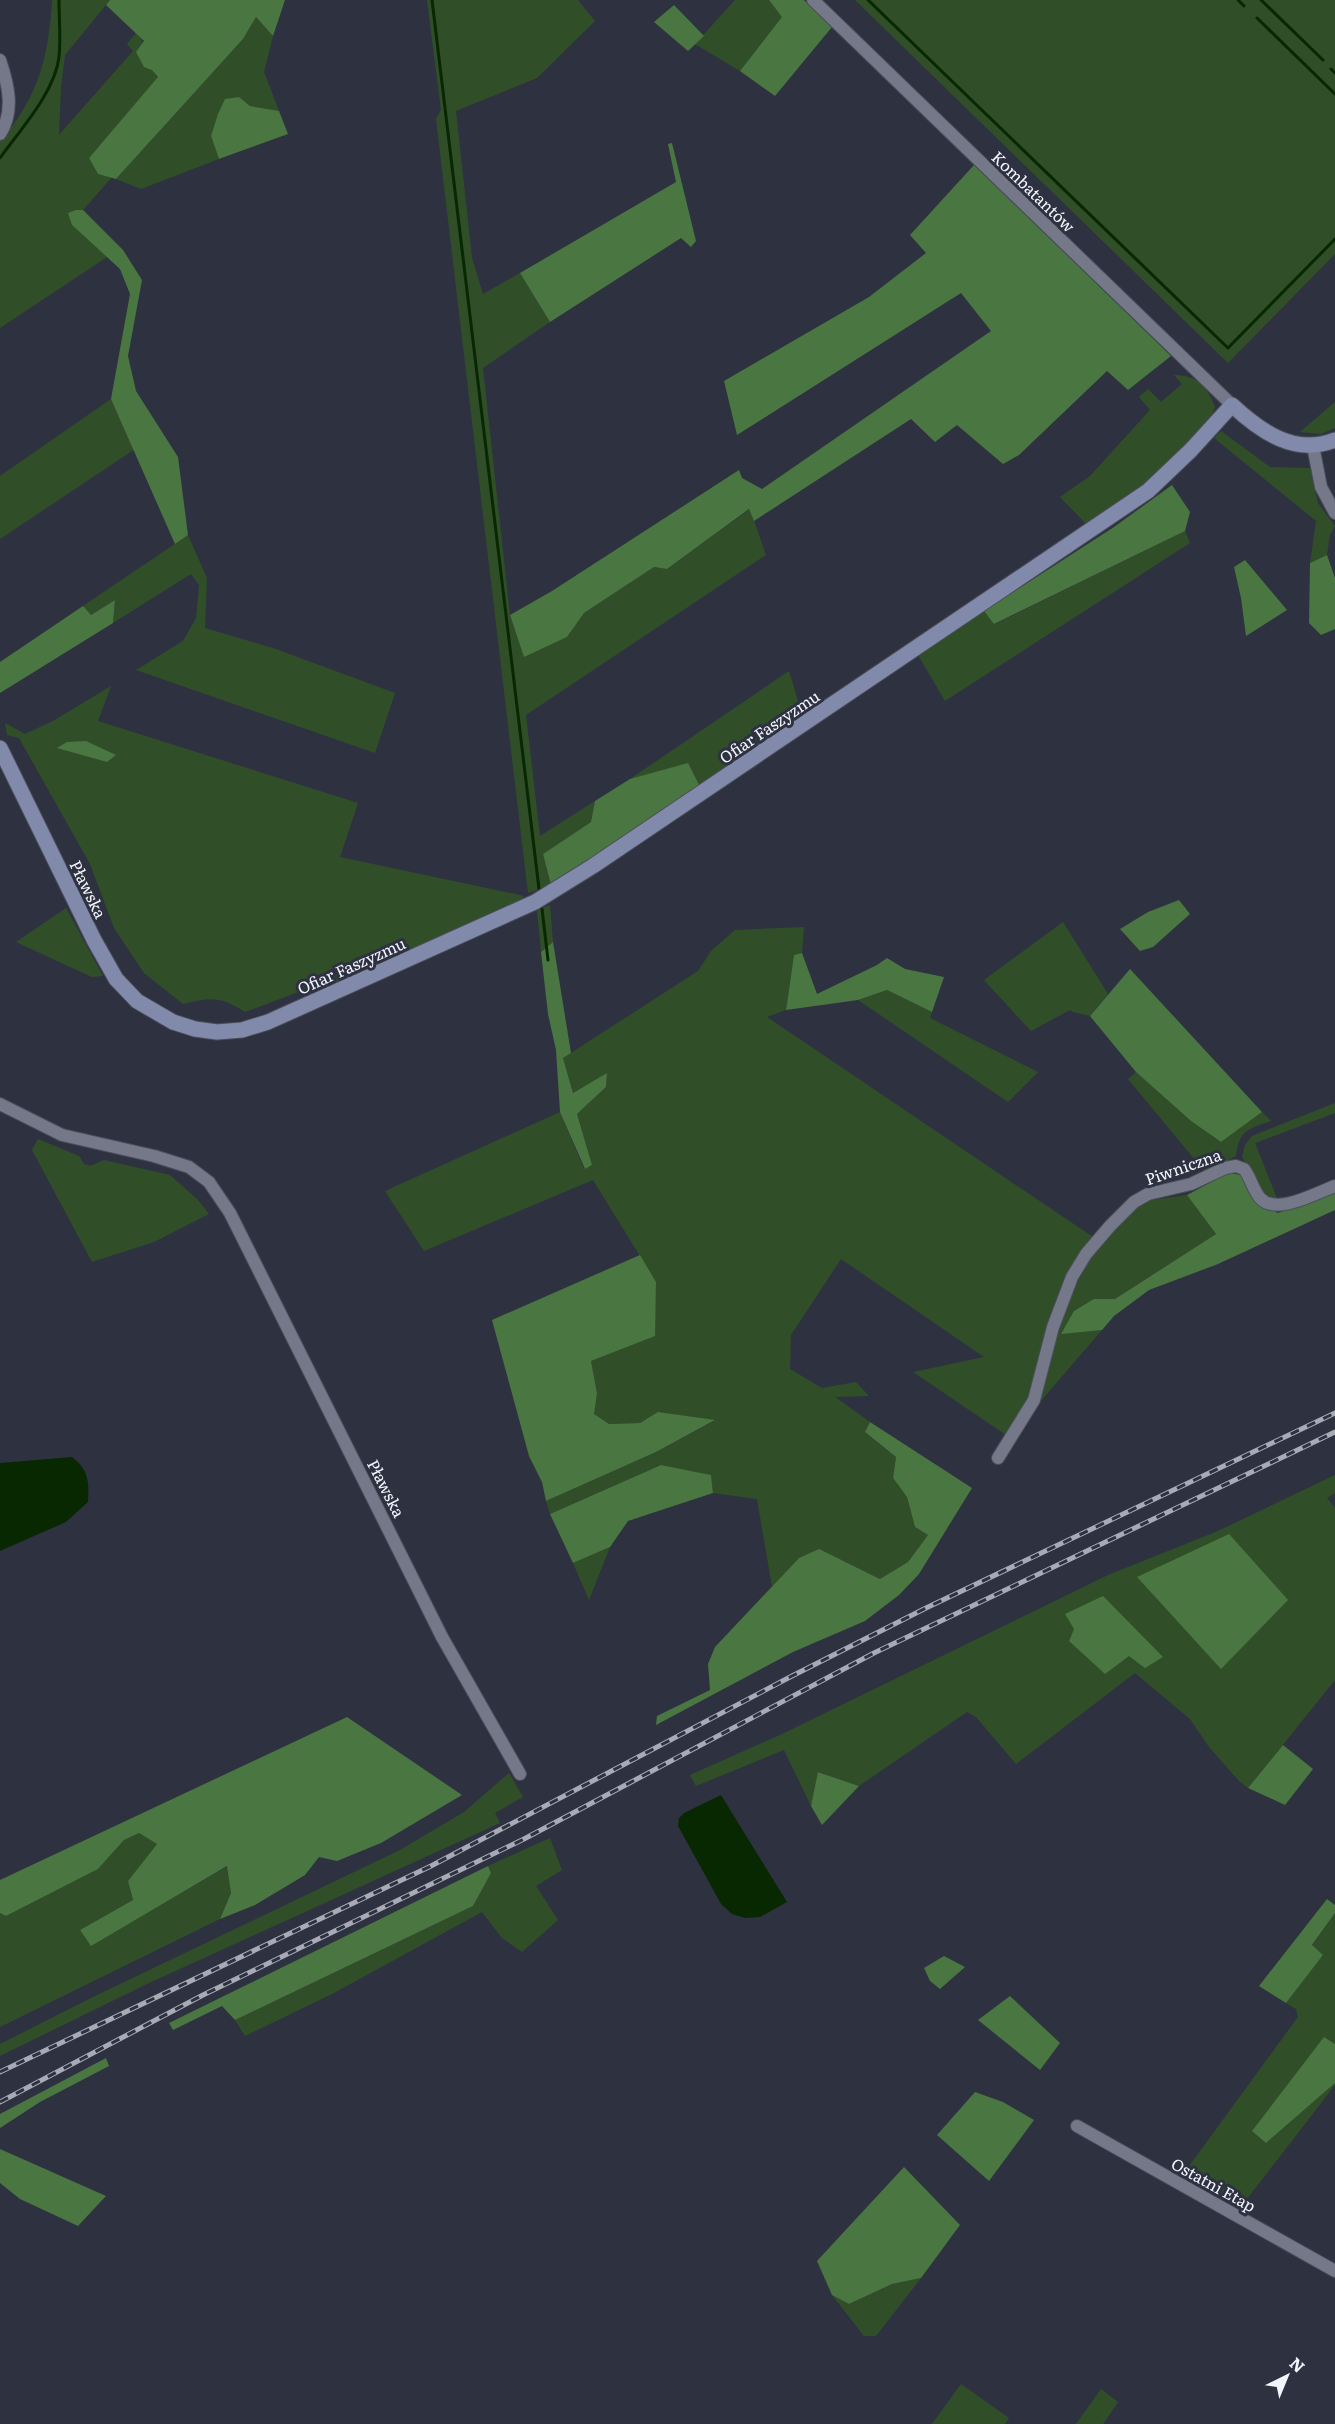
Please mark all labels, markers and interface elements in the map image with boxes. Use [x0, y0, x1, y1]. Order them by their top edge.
street label: Kombatantów [987, 145, 1081, 237]
street label: Ofiar Faszyzmu [714, 683, 824, 769]
street label: Pławska [65, 856, 114, 923]
street label: Ofiar Faszyzmu [293, 930, 409, 1000]
street label: Piwniczna [1142, 1142, 1225, 1190]
street label: Pławska [362, 1455, 412, 1522]
street label: Ostatni Etap [1167, 2151, 1261, 2217]
north arrow [1257, 2346, 1317, 2406]
text: N [1285, 2351, 1311, 2378]

